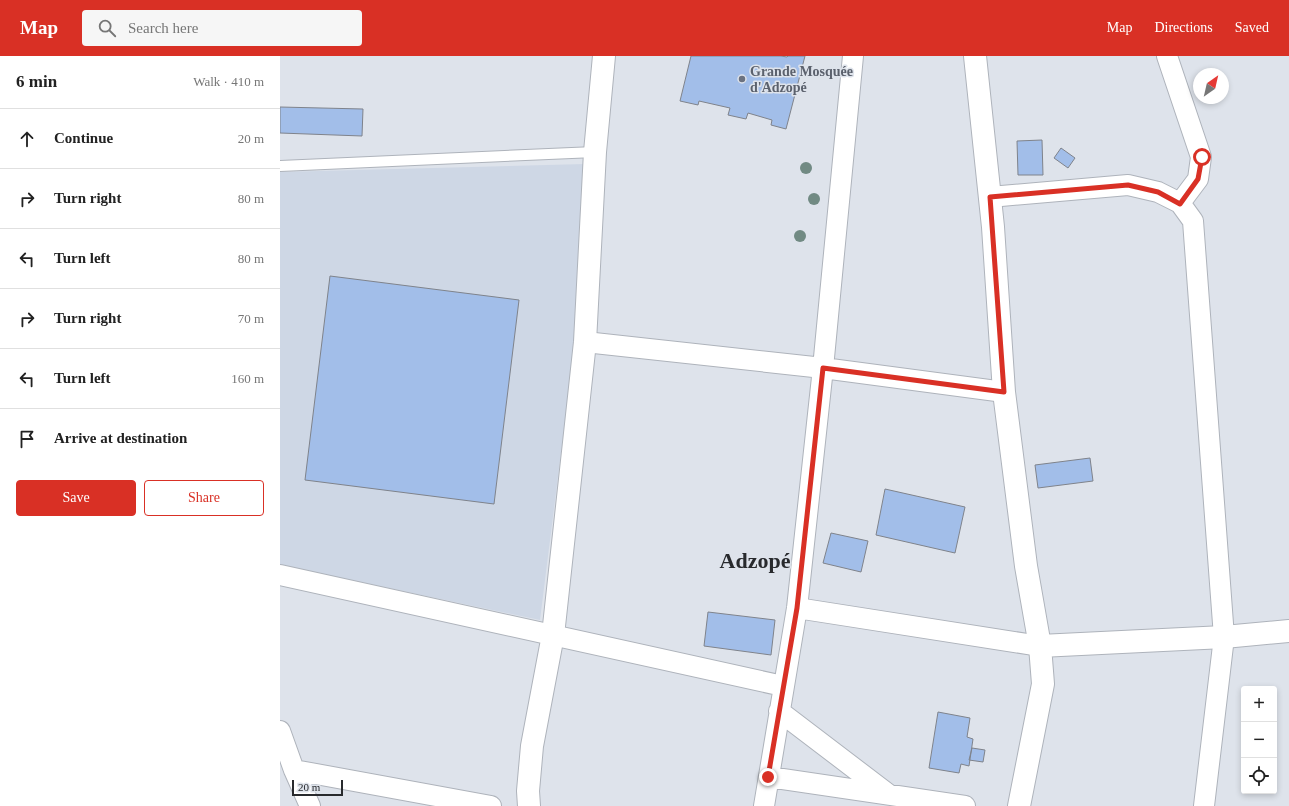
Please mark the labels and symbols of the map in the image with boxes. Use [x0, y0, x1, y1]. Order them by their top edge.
place label: Grande Mosquée d'Adzopé [750, 64, 853, 95]
north arrow [1193, 68, 1229, 104]
marker: Grande Mosquée d'Adzopé [737, 74, 747, 84]
route start [1193, 148, 1211, 166]
district label: Adzopé [720, 548, 791, 573]
route end [759, 768, 777, 786]
scale bar [292, 778, 343, 797]

